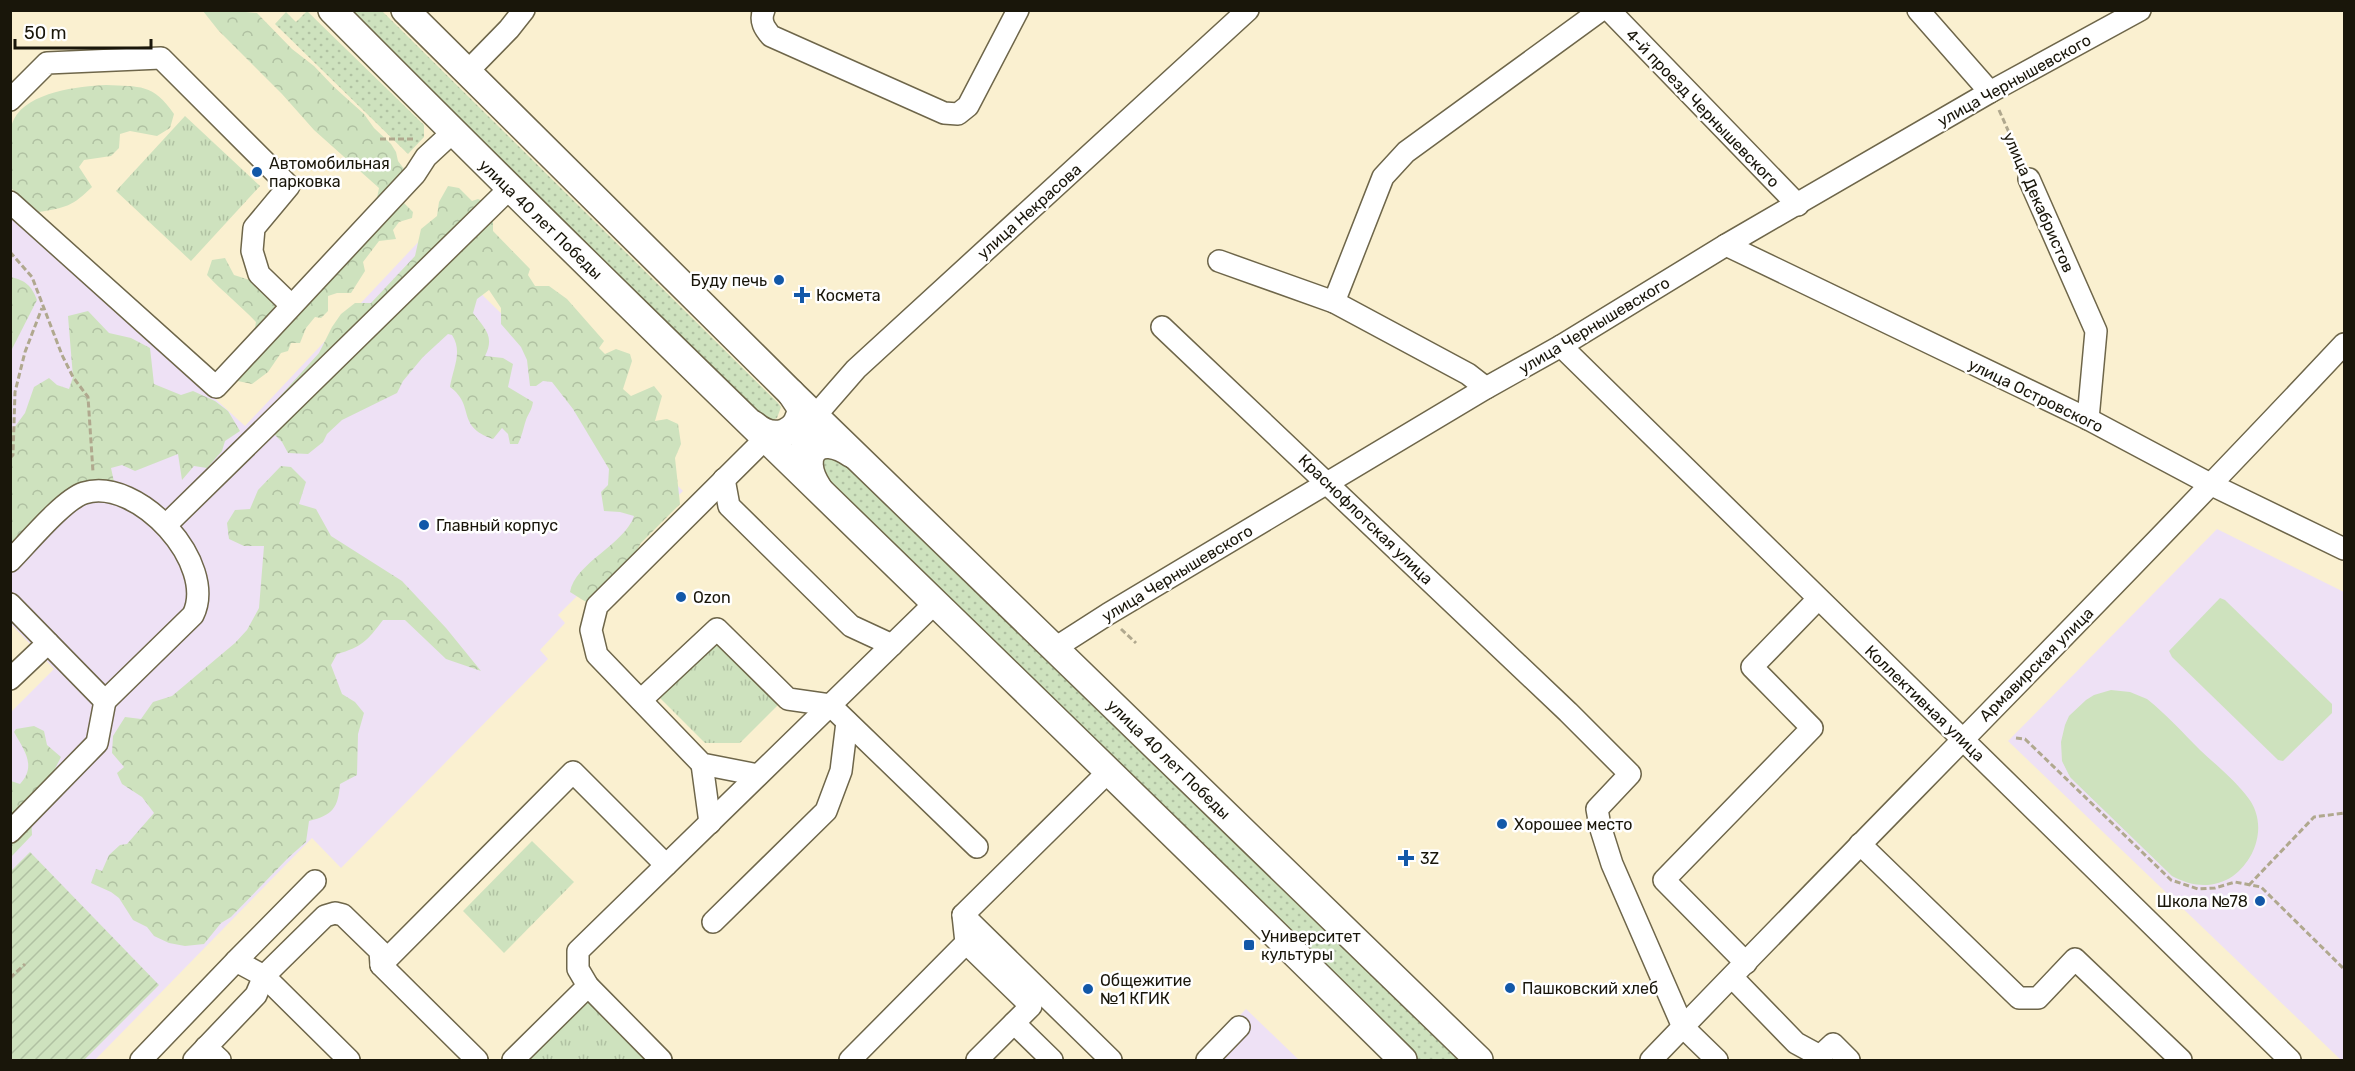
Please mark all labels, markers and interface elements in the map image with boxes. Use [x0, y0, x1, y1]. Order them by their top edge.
scale bar [15, 12, 152, 50]
text: 50 m [24, 22, 67, 44]
street label: 4-й проезд Чернышевского [1622, 25, 1783, 192]
street label: улица Чернышевского [1934, 30, 2094, 131]
street label: улица Декабристов [1999, 129, 2078, 275]
place label: Автомобильная парковка [269, 154, 390, 191]
street label: улица 40 лет Победы [475, 156, 606, 283]
street label: улица Некрасова [974, 160, 1085, 263]
marker: Автомобильная парковка [250, 165, 264, 179]
place label: Буду печь [690, 271, 767, 290]
marker: Буду печь [772, 273, 786, 287]
street label: улица Чернышевского [1515, 273, 1673, 378]
marker: Космета [793, 286, 811, 304]
place label: Космета [816, 286, 881, 305]
street label: улица Островского [1965, 355, 2106, 436]
street label: Краснофлотская улица [1295, 450, 1437, 588]
place label: Главный корпус [436, 516, 558, 535]
marker: Главный корпус [417, 518, 431, 532]
street label: улица Чернышевского [1098, 521, 1256, 626]
place label: Ozon [693, 588, 731, 607]
marker: Ozon [674, 590, 688, 604]
street label: Армавирская улица [1975, 603, 2097, 725]
street label: Коллективная улица [1861, 641, 1988, 765]
street label: улица 40 лет Победы [1103, 696, 1234, 823]
place label: Хорошее место [1514, 815, 1633, 834]
marker: Хорошее место [1495, 817, 1509, 831]
marker: 3Z [1397, 849, 1415, 867]
place label: 3Z [1420, 849, 1439, 868]
place label: Школа №78 [2157, 892, 2248, 911]
marker: Школа №78 [2253, 894, 2267, 908]
place label: Университет культуры [1261, 927, 1361, 964]
marker: Университет культуры [1242, 938, 1256, 952]
place label: Общежитие №1 КГИК [1100, 971, 1192, 1008]
place label: Пашковский хлеб [1522, 979, 1658, 998]
marker: Пашковский хлеб [1503, 981, 1517, 995]
marker: Общежитие №1 КГИК [1081, 982, 1095, 996]

